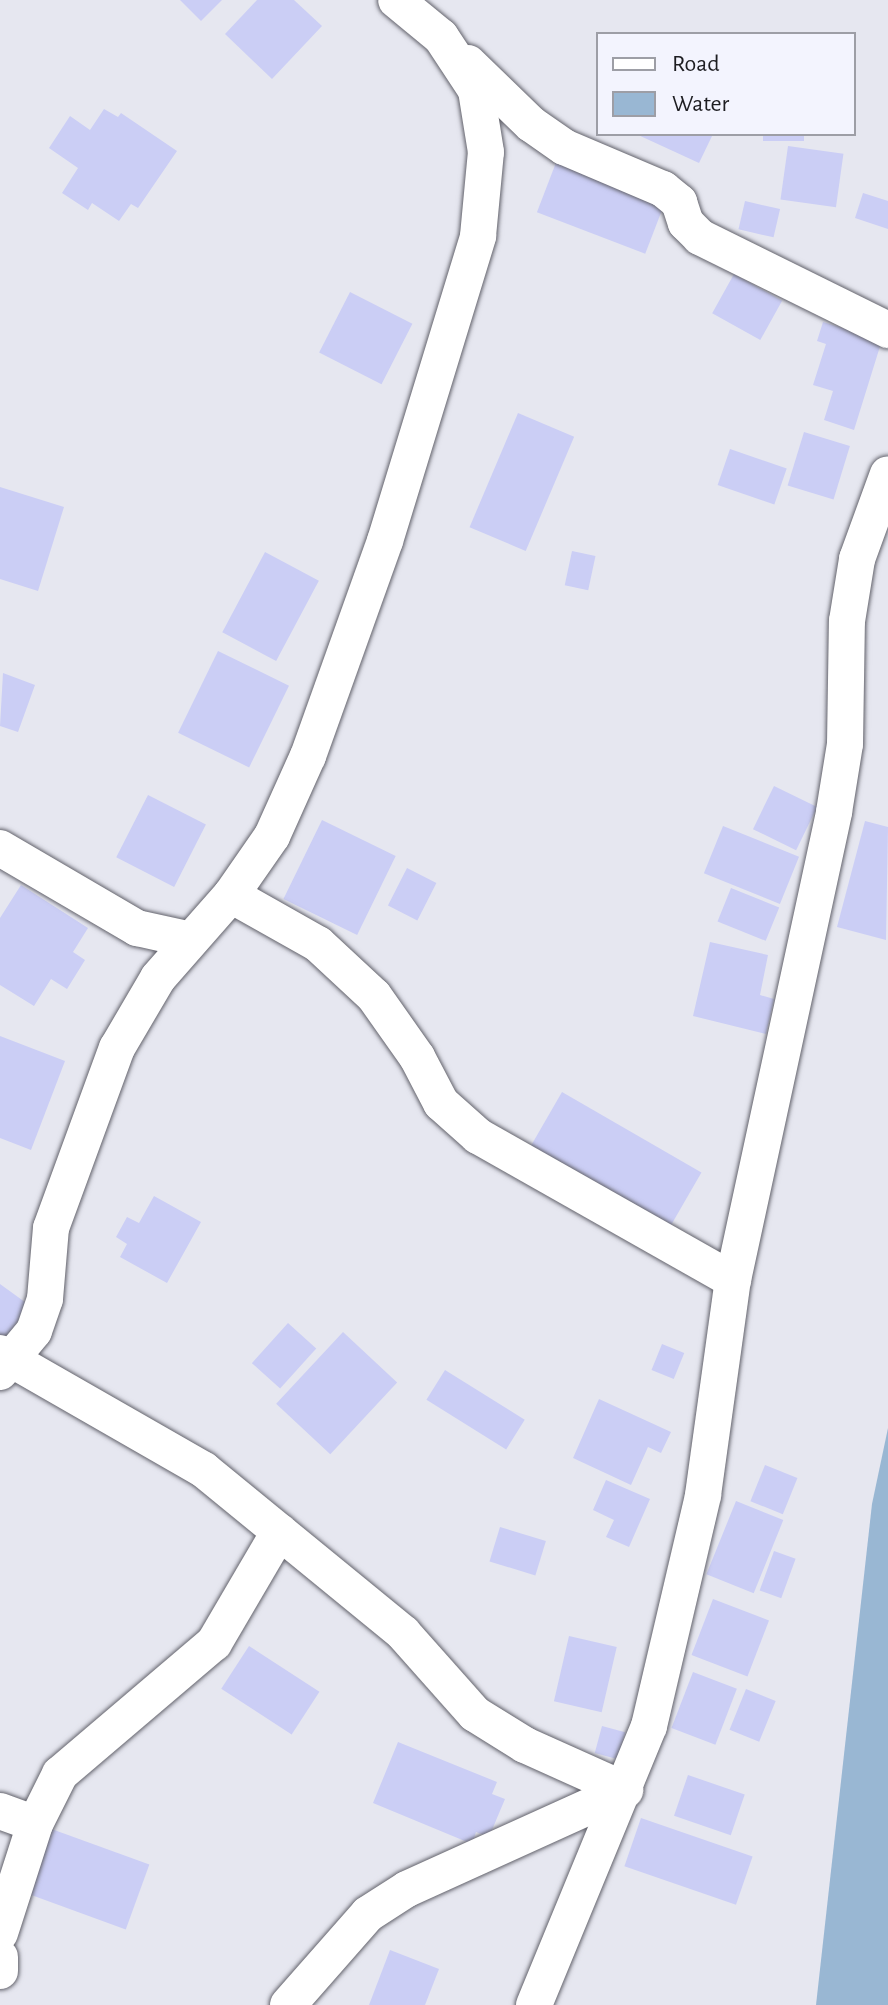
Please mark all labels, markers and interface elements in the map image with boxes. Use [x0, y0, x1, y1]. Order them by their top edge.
legend [596, 32, 856, 136]
text: Road [672, 52, 720, 76]
text: Water [672, 92, 729, 116]

